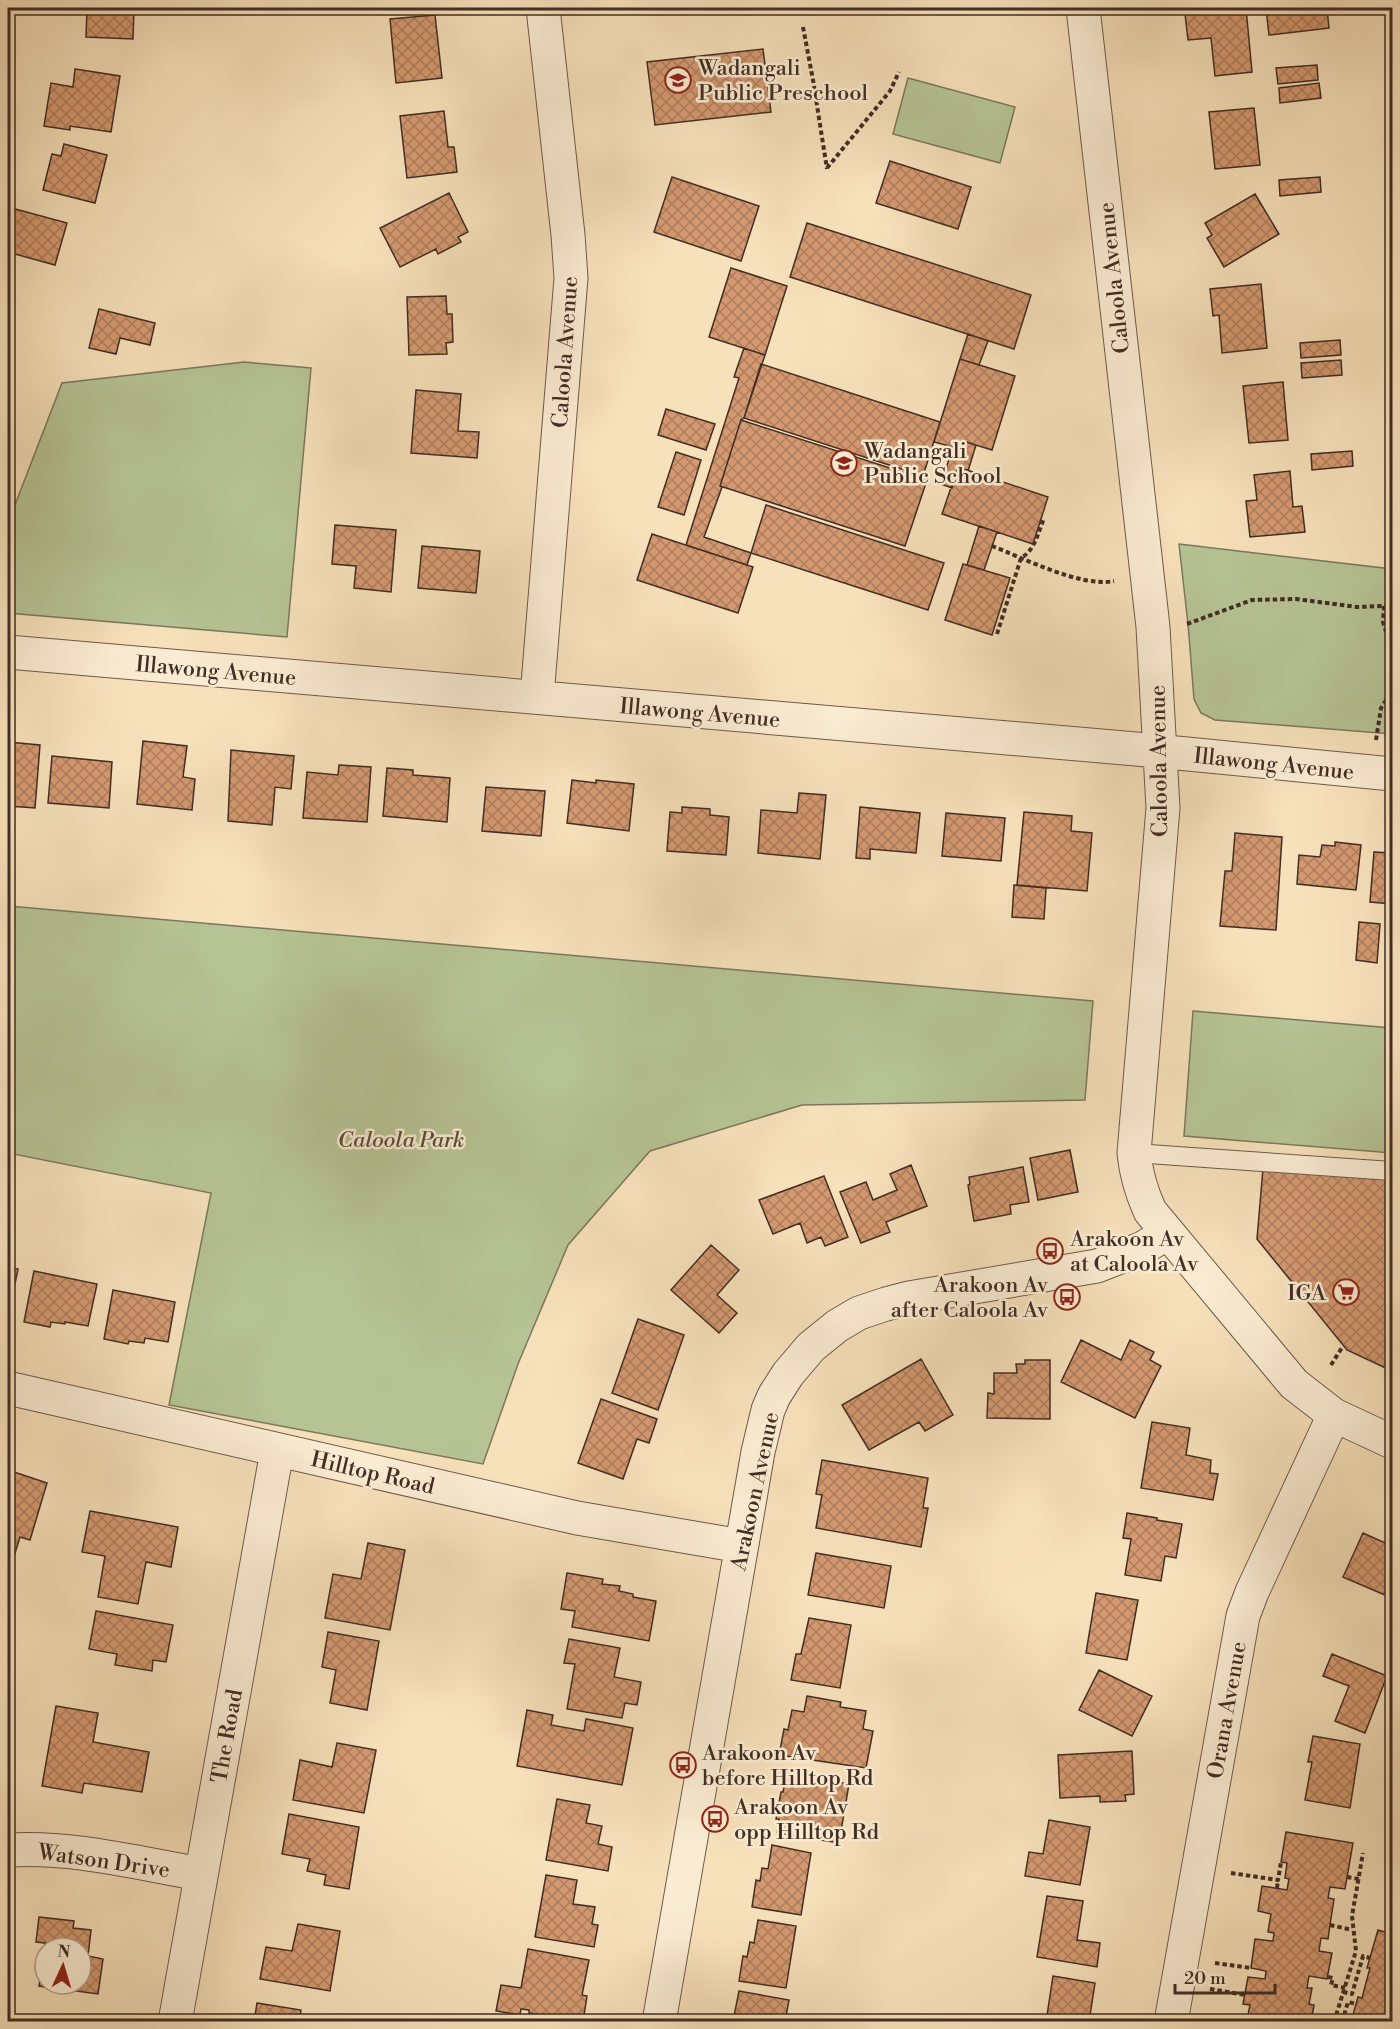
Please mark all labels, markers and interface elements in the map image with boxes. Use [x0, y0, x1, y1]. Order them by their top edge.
place label: Wadangali Public Preschool [697, 55, 869, 107]
school or university icon: Wadangali Public Preschool [663, 65, 693, 95]
street label: Caloola Avenue [1093, 201, 1136, 355]
street label: Caloola Avenue [547, 275, 584, 429]
place label: Wadangali Public School [863, 438, 1002, 490]
school or university icon: Wadangali Public School [829, 448, 859, 478]
street label: Illawong Avenue [134, 651, 297, 692]
street label: Caloola Avenue [1145, 685, 1174, 837]
street label: Illawong Avenue [618, 693, 781, 734]
street label: Illawong Avenue [1192, 743, 1355, 786]
park label: Caloola Park [338, 1127, 464, 1154]
place label: Arakoon Av at Caloola Av [1069, 1226, 1199, 1278]
bus stop icon: Arakoon Av at Caloola Av [1035, 1236, 1065, 1266]
place label: Arakoon Av after Caloola Av [891, 1272, 1049, 1324]
supermarket icon: IGA [1331, 1277, 1361, 1307]
place label: IGA [1287, 1280, 1327, 1307]
bus stop icon: Arakoon Av after Caloola Av [1052, 1282, 1082, 1312]
street label: Arakoon Avenue [725, 1409, 785, 1574]
street label: Hilltop Road [308, 1446, 438, 1501]
street label: Orana Avenue [1202, 1639, 1253, 1781]
street label: The Road [206, 1687, 249, 1785]
place label: Arakoon Av before Hilltop Rd [701, 1740, 874, 1792]
bus stop icon: Arakoon Av before Hilltop Rd [668, 1750, 698, 1780]
place label: Arakoon Av opp Hilltop Rd [733, 1794, 880, 1846]
bus stop icon: Arakoon Av opp Hilltop Rd [700, 1804, 730, 1834]
street label: Watson Drive [35, 1839, 172, 1884]
north arrow [33, 1936, 93, 1996]
text: N [57, 1942, 71, 1962]
scale bar [1175, 1957, 1276, 1995]
text: 20 m [1184, 1967, 1226, 1990]

